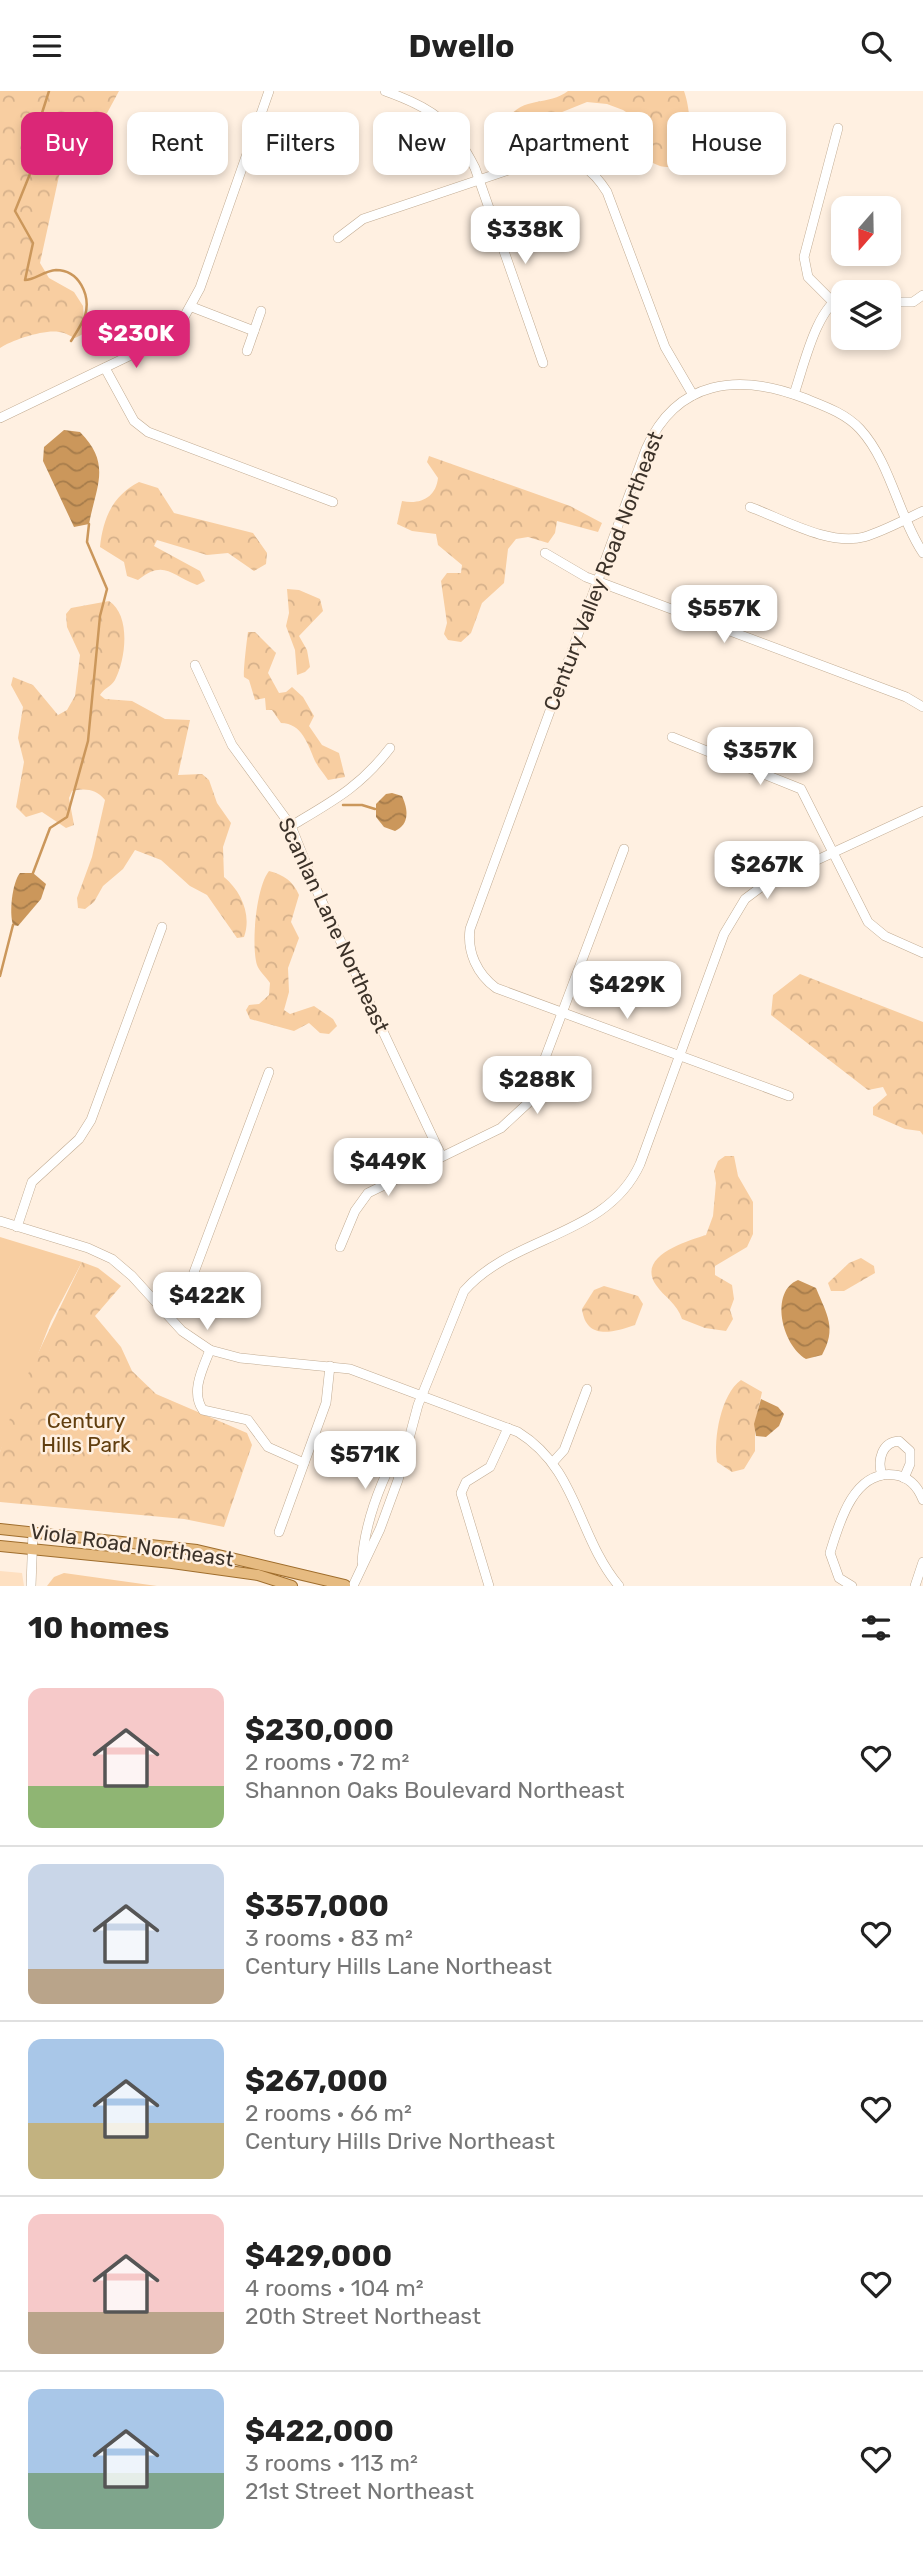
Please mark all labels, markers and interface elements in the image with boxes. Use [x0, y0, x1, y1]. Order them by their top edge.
icon: menu [28, 27, 66, 65]
text: Dwello [408, 27, 515, 65]
icon: search [857, 27, 895, 65]
chip: Buy [21, 112, 113, 175]
chip: Rent [127, 112, 228, 175]
chip: Filters [242, 112, 359, 175]
chip: New [373, 112, 470, 175]
chip: Apartment [484, 112, 653, 175]
chip: House [667, 112, 786, 175]
north arrow [831, 196, 901, 266]
map controls [831, 196, 901, 350]
pin: $338K [476, 207, 574, 266]
text: $338K [487, 215, 563, 243]
button: layers [831, 280, 901, 350]
pin: $230K [87, 310, 185, 370]
text: $230K [98, 319, 174, 347]
street label: Century Valley Road Northeast [538, 428, 668, 714]
pin: $557K [675, 585, 773, 645]
text: $557K [687, 594, 761, 622]
pin: $357K [711, 727, 809, 787]
text: $357K [723, 736, 797, 764]
street label: Scanlan Lane Northeast [273, 813, 395, 1037]
pin: $267K [718, 841, 816, 901]
text: $267K [731, 850, 803, 878]
pin: $429K [578, 961, 676, 1021]
text: $429K [589, 970, 665, 998]
pin: $288K [488, 1056, 586, 1116]
text: $288K [499, 1065, 575, 1093]
pin: $449K [339, 1139, 437, 1198]
text: $449K [350, 1147, 426, 1175]
pin: $422K [158, 1273, 256, 1332]
text: $422K [169, 1281, 245, 1309]
park label: Century Hills Park [41, 1408, 131, 1457]
pin: $571K [316, 1431, 414, 1491]
text: $571K [330, 1440, 400, 1468]
street label: Viola Road Northeast [29, 1518, 235, 1572]
icon: filters [857, 1609, 895, 1647]
text: 10 homes [28, 1610, 169, 1646]
text: $230,000 [245, 1712, 394, 1748]
icon: home [84, 1716, 168, 1800]
icon: heart [857, 1739, 895, 1777]
text: 2 rooms · 72 m² [245, 1748, 409, 1776]
text: Shannon Oaks Boulevard Northeast [245, 1776, 624, 1804]
text: $357,000 [245, 1888, 389, 1924]
icon: home [84, 1892, 168, 1976]
icon: heart [857, 1915, 895, 1953]
text: 3 rooms · 83 m² [245, 1924, 413, 1952]
text: Century Hills Lane Northeast [245, 1952, 552, 1980]
text: $267,000 [245, 2063, 388, 2099]
icon: home [84, 2067, 168, 2151]
icon: heart [857, 2090, 895, 2128]
text: 2 rooms · 66 m² [245, 2099, 412, 2127]
text: Century Hills Drive Northeast [245, 2127, 555, 2155]
text: $429,000 [245, 2238, 392, 2274]
icon: home [84, 2242, 168, 2326]
icon: heart [857, 2265, 895, 2303]
text: 4 rooms · 104 m² [245, 2274, 424, 2302]
text: 20th Street Northeast [245, 2302, 481, 2330]
text: $422,000 [245, 2413, 394, 2449]
icon: home [84, 2417, 168, 2501]
icon: heart [857, 2440, 895, 2478]
text: 3 rooms · 113 m² [245, 2449, 418, 2477]
text: 21st Street Northeast [245, 2477, 474, 2505]

